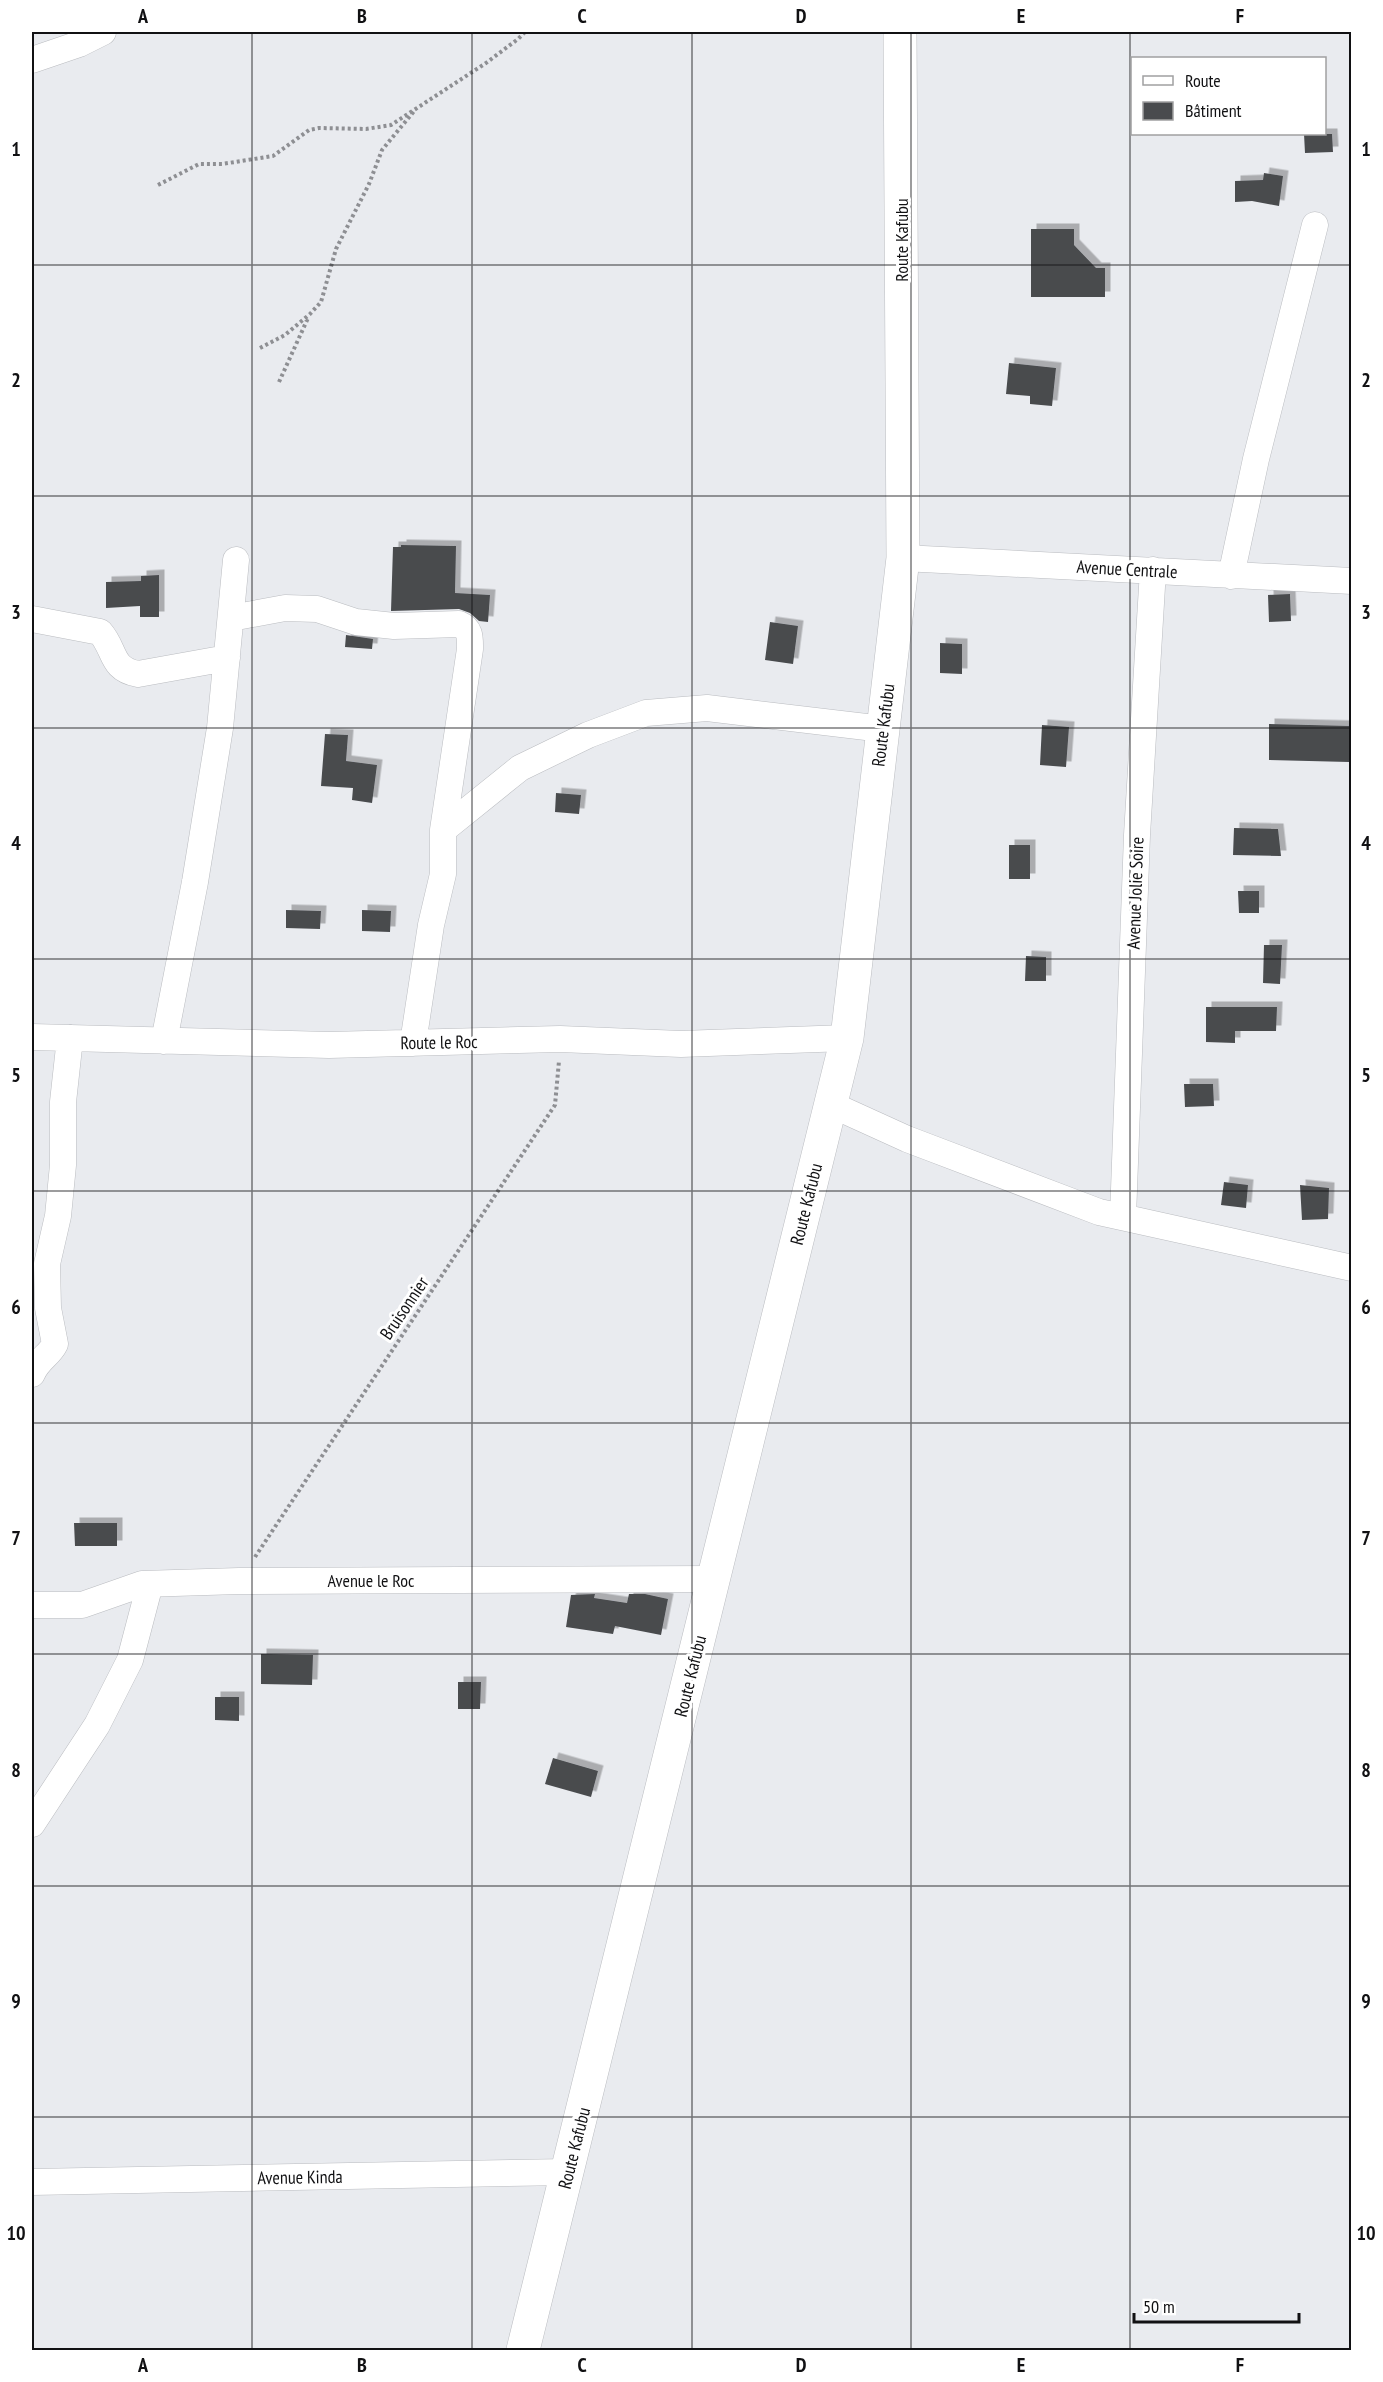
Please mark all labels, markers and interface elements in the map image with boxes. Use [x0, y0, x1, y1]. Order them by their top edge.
text: A [137, 3, 149, 29]
text: B [357, 3, 367, 29]
text: C [577, 3, 587, 29]
text: D [796, 3, 807, 29]
text: E [1017, 3, 1025, 29]
text: F [1236, 3, 1244, 29]
legend [1131, 57, 1326, 135]
text: Route [1185, 69, 1221, 92]
text: Bâtiment [1185, 99, 1242, 122]
text: 1 [11, 136, 21, 162]
text: 1 [1361, 136, 1371, 162]
street label: Route Kafubu [890, 198, 913, 282]
text: 2 [11, 367, 21, 393]
text: 2 [1361, 367, 1371, 393]
street label: Avenue Centrale [1076, 555, 1178, 583]
text: 3 [11, 599, 21, 625]
text: 3 [1361, 599, 1371, 625]
street label: Route Kafubu [867, 682, 899, 768]
text: 4 [11, 830, 21, 856]
text: 4 [1361, 830, 1371, 856]
street label: Avenue Jolie Soire [1122, 836, 1148, 950]
street label: Route le Roc [400, 1030, 478, 1054]
text: 5 [11, 1062, 21, 1088]
text: 5 [1361, 1062, 1371, 1088]
street label: Route Kafubu [785, 1161, 827, 1247]
street label: Bruisonnier [375, 1272, 433, 1344]
text: 6 [11, 1294, 21, 1320]
text: 6 [1361, 1294, 1371, 1320]
text: 7 [11, 1525, 21, 1551]
text: 7 [1361, 1525, 1371, 1551]
street label: Avenue le Roc [328, 1569, 415, 1592]
street label: Route Kafubu [669, 1633, 711, 1719]
text: 8 [11, 1757, 21, 1783]
text: 8 [1361, 1757, 1371, 1783]
text: 9 [11, 1988, 21, 2014]
text: 9 [1361, 1988, 1371, 2014]
street label: Route Kafubu [553, 2105, 595, 2191]
street label: Avenue Kinda [257, 2165, 343, 2189]
text: 10 [6, 2220, 26, 2246]
text: 10 [1356, 2220, 1376, 2246]
scale bar [1134, 2286, 1299, 2324]
text: 50 m [1143, 2295, 1175, 2318]
text: A [137, 2352, 149, 2378]
text: B [357, 2352, 367, 2378]
text: C [577, 2352, 587, 2378]
text: D [796, 2352, 807, 2378]
text: E [1017, 2352, 1025, 2378]
text: F [1236, 2352, 1244, 2378]

